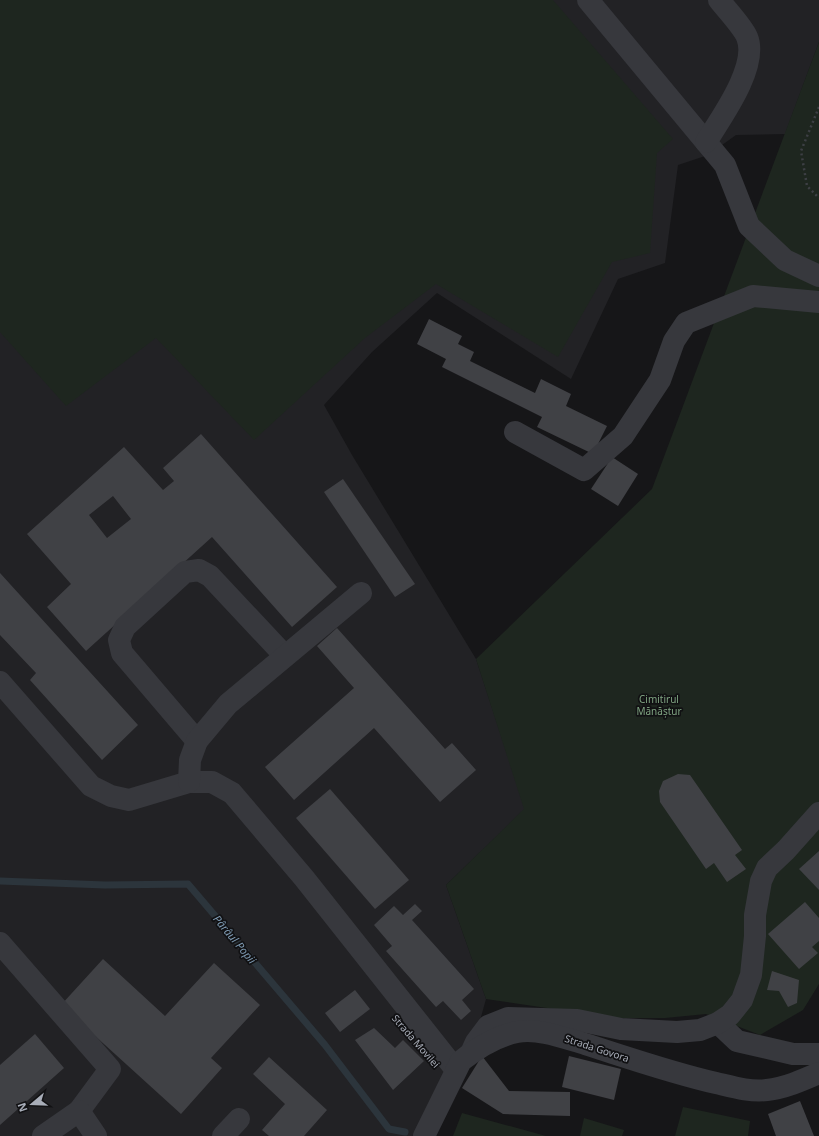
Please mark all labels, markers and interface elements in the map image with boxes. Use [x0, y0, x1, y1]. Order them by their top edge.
park label: Cimitirul Mănăștur [636, 692, 682, 718]
water label: Pârâul Popii [210, 911, 260, 967]
street label: Strada Movilei [389, 1011, 443, 1071]
street label: Strada Govora [563, 1031, 631, 1065]
north arrow [12, 1084, 52, 1124]
text: N [14, 1101, 31, 1114]

